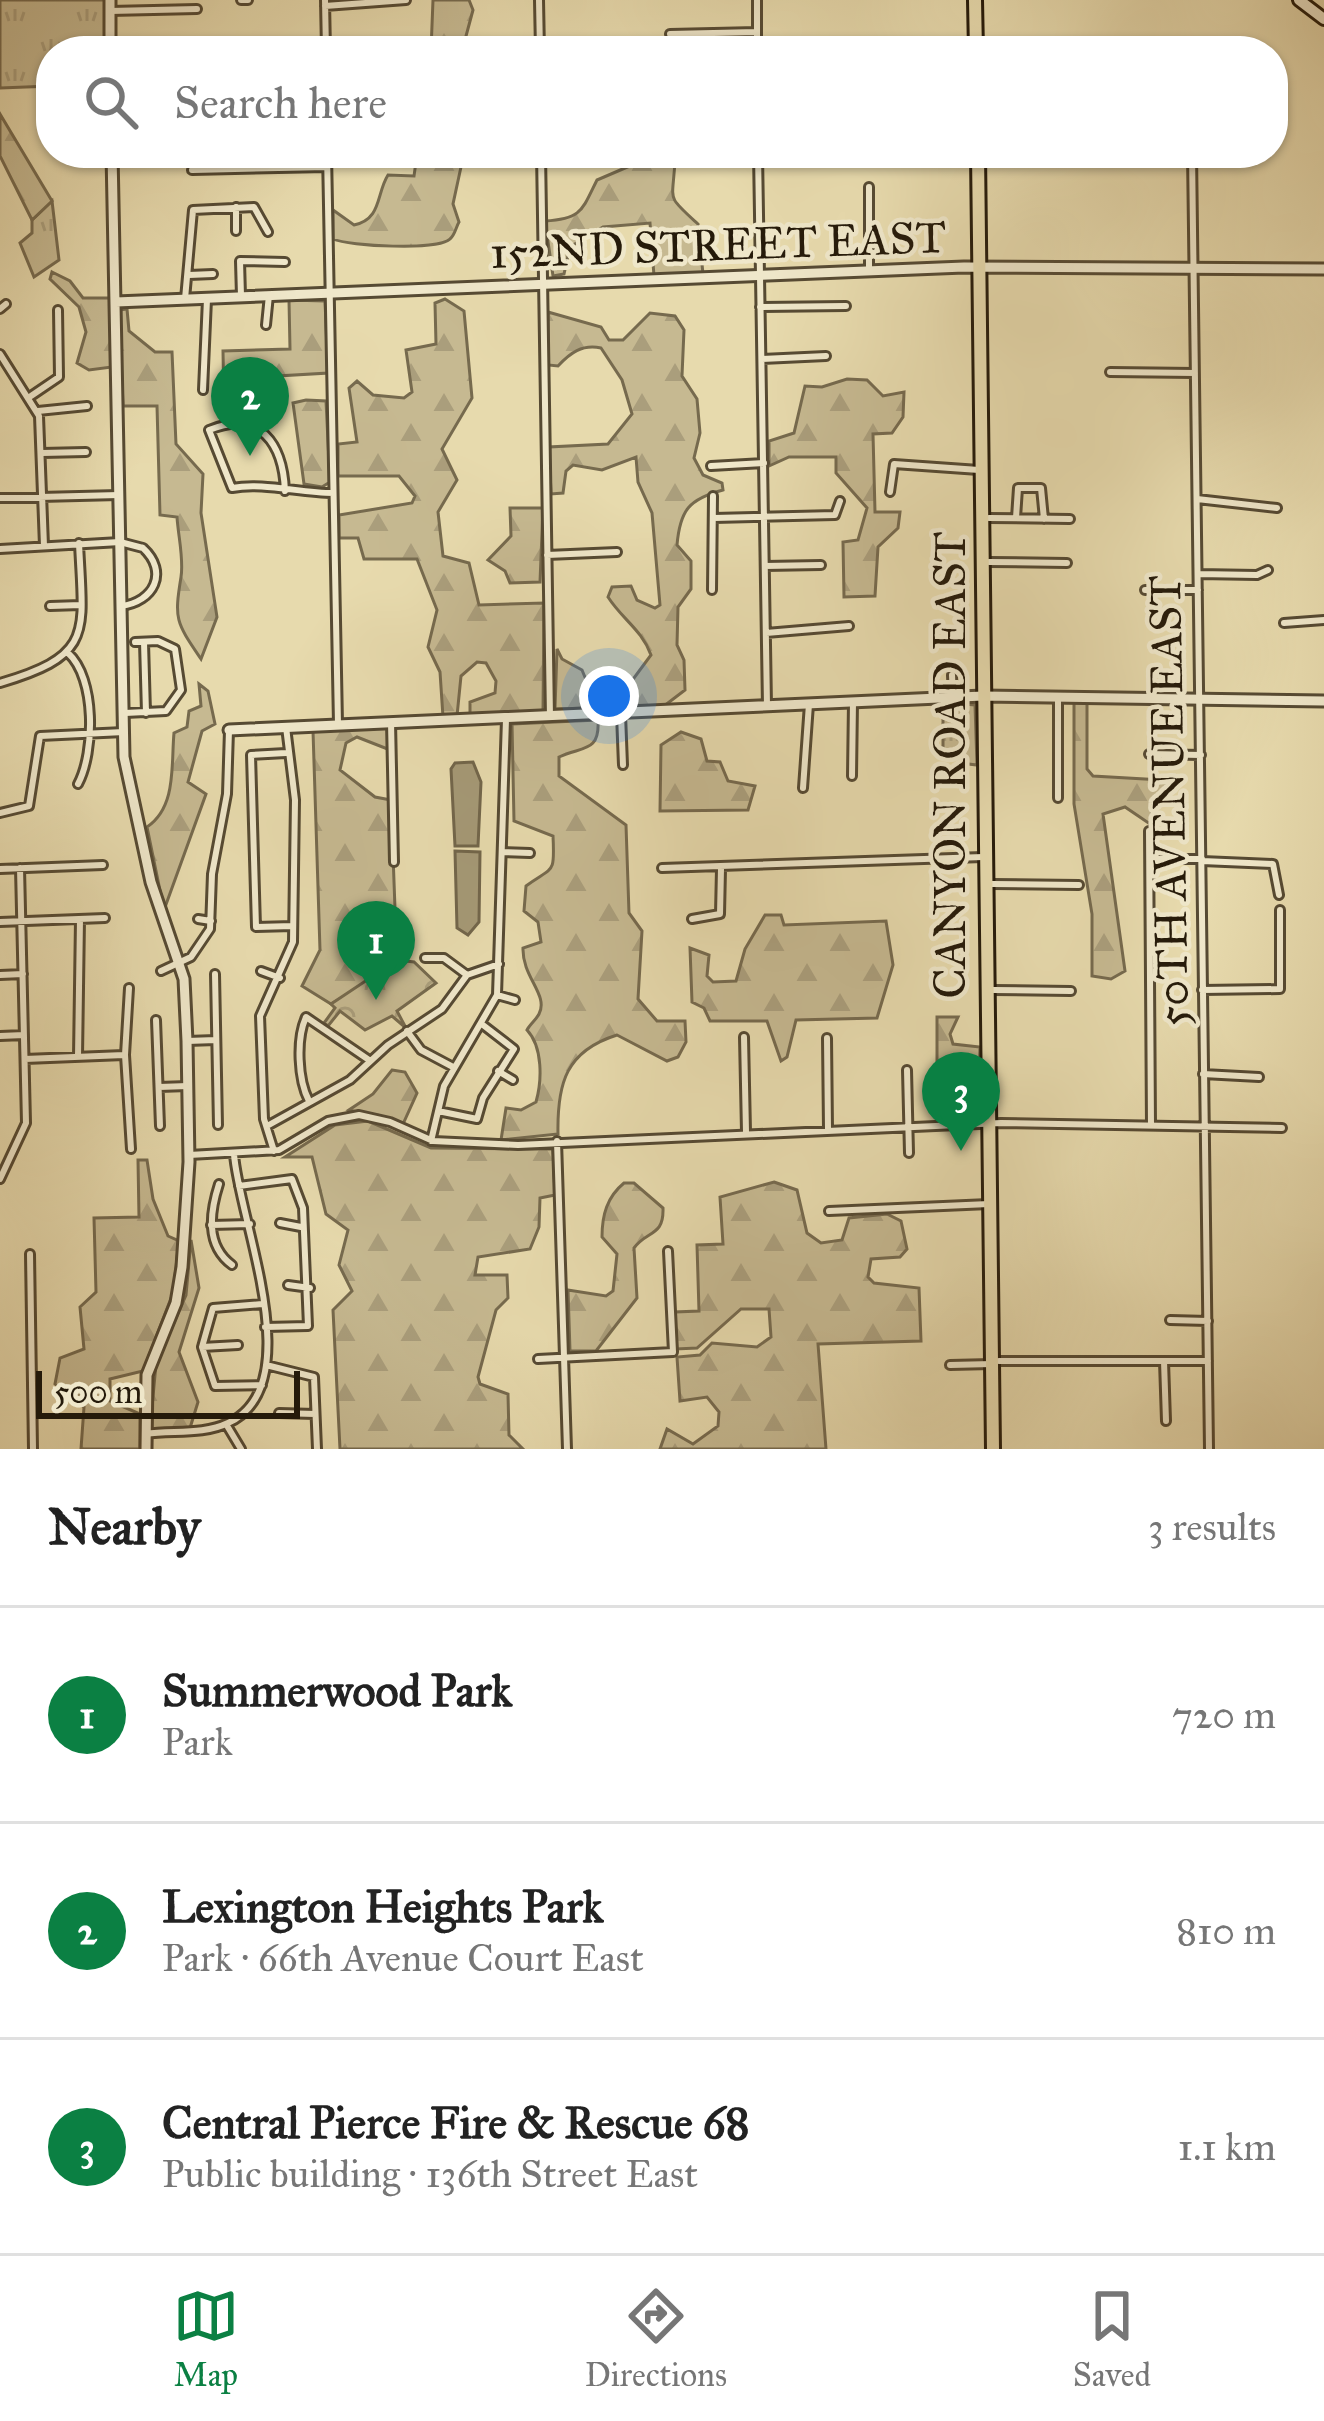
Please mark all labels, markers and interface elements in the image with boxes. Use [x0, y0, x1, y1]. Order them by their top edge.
search box [36, 36, 1288, 168]
icon: search [78, 69, 144, 135]
text: Search here [174, 75, 387, 130]
street label: 152ND STREET EAST [489, 209, 947, 280]
pin: 2 [211, 357, 289, 456]
street label: CANYON ROAD EAST [922, 531, 977, 999]
street label: 50TH AVENUE EAST [1137, 575, 1200, 1027]
your location [579, 666, 639, 726]
pin: 1 [337, 901, 415, 1000]
pin: 3 [922, 1052, 1000, 1151]
scale bar [36, 1365, 300, 1418]
text: 500 m [54, 1372, 143, 1412]
text: Nearby [48, 1496, 200, 1558]
text: 3 results [1148, 1503, 1276, 1551]
text: Summerwood Park [162, 1663, 512, 1718]
text: 1 [79, 1691, 95, 1739]
text: 720 m [1172, 1691, 1276, 1739]
text: Park [162, 1718, 233, 1766]
text: Lexington Heights Park [162, 1879, 603, 1934]
text: 2 [77, 1907, 97, 1955]
text: 810 m [1176, 1907, 1276, 1955]
text: Park · 66th Avenue Court East [162, 1934, 644, 1982]
text: Central Pierce Fire & Rescue 68 [162, 2095, 750, 2150]
text: 3 [79, 2123, 95, 2171]
text: 1.1 km [1178, 2123, 1276, 2171]
text: Public building · 136th Street East [162, 2150, 698, 2198]
tab: Map [173, 2283, 239, 2395]
tab: Directions [585, 2283, 727, 2395]
tab: Saved [1073, 2283, 1151, 2395]

